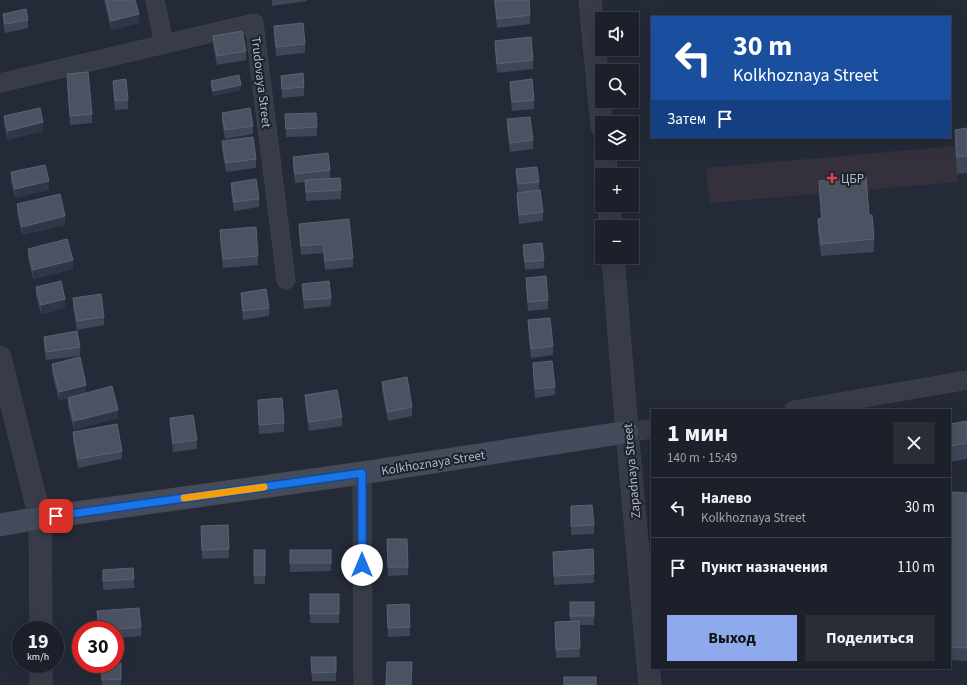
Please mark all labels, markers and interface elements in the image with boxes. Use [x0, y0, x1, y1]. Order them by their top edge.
map controls [595, 12, 639, 264]
button: sound [595, 12, 639, 56]
text: 30 m [733, 26, 792, 66]
icon: left [667, 32, 719, 84]
street label: Trudovaya Street [246, 35, 276, 130]
text: Kolkhoznaya Street [733, 63, 878, 88]
button: search [595, 64, 639, 108]
icon: arrive [714, 108, 736, 130]
text: Затем [667, 109, 706, 130]
button: layers [595, 116, 639, 160]
button: + [595, 168, 639, 212]
place label: ЦБР [841, 170, 864, 188]
marker: ЦБР [826, 172, 838, 184]
button: − [595, 220, 639, 264]
text: 1 мин [667, 416, 728, 451]
street label: Zapadnaya Street [619, 422, 645, 519]
button: close [893, 422, 935, 464]
street label: Kolkhoznaya Street [380, 446, 487, 480]
text: 140 m · 15:49 [667, 449, 737, 467]
text: Налево [701, 488, 752, 509]
icon: left [667, 497, 689, 519]
text: 30 m [905, 497, 935, 518]
pin [39, 499, 73, 533]
icon: arrive [45, 505, 67, 527]
text: Kolkhoznaya Street [701, 509, 806, 527]
position arrow [341, 544, 383, 586]
icon: arrive [667, 557, 689, 579]
text: Пункт назначения [701, 557, 828, 578]
text: 110 m [897, 557, 935, 578]
button: Выход [667, 615, 797, 661]
button: Поделиться [805, 615, 935, 661]
speed limit sign: 30 [72, 621, 124, 673]
text: 19 [27, 628, 49, 656]
text: km/h [27, 650, 49, 664]

